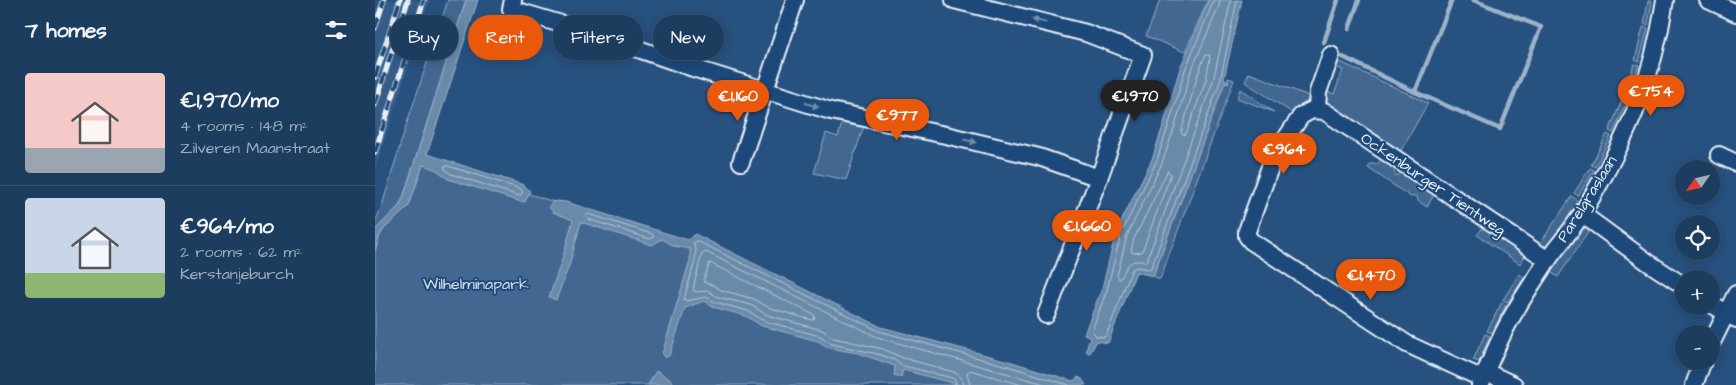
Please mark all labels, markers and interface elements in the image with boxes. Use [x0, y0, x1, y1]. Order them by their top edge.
chip: Buy [390, 15, 458, 60]
chip: Rent [468, 15, 543, 60]
chip: Filters [553, 15, 643, 60]
chip: New [653, 15, 724, 60]
text: 7 homes [25, 16, 107, 45]
icon: filters [322, 16, 350, 44]
one-way arrow [1031, 17, 1046, 25]
pin: €754 [1621, 74, 1681, 117]
pin: €1,160 [697, 80, 779, 122]
pin: €1,970 [1094, 80, 1176, 122]
text: €754 [1629, 80, 1673, 102]
text: €1,160 [718, 85, 758, 107]
text: €1,970 [1112, 85, 1158, 107]
text: €1,970/mo [180, 86, 279, 115]
icon: home [65, 93, 125, 153]
pin: €977 [867, 98, 927, 141]
one-way arrow [804, 102, 819, 110]
text: €977 [876, 104, 918, 126]
text: 4 rooms · 148 m² [180, 115, 308, 137]
street label: Ockenburger Tientweg [1356, 127, 1510, 242]
pin: €964 [1254, 132, 1314, 175]
text: Zilveren Maanstraat [180, 137, 330, 159]
one-way arrow [962, 137, 978, 145]
text: €964 [1263, 138, 1305, 160]
street label: Parelgraslaan [1552, 151, 1623, 247]
north arrow [1675, 160, 1720, 205]
map controls [1675, 160, 1720, 370]
pin: €1,660 [1046, 210, 1128, 252]
text: €964/mo [180, 212, 274, 241]
text: €1,660 [1063, 215, 1111, 237]
button: locate [1675, 215, 1720, 260]
icon: home [65, 218, 125, 278]
text: 2 rooms · 62 m² [180, 241, 302, 263]
pin: €1,470 [1330, 258, 1412, 301]
text: Kerstanjeburch [180, 263, 293, 285]
text: €1,470 [1347, 264, 1395, 286]
button: + [1675, 270, 1720, 315]
park label: Wilhelminapark [423, 273, 529, 295]
button: − [1675, 325, 1720, 370]

